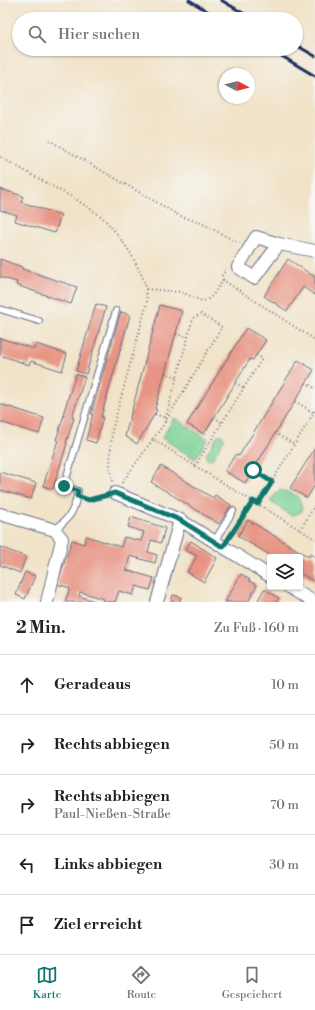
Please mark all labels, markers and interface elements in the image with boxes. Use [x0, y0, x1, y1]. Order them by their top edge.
search box [12, 12, 303, 56]
icon: search [26, 23, 48, 45]
text: Hier suchen [58, 25, 140, 44]
north arrow [219, 68, 255, 104]
route start [244, 461, 262, 479]
route end [55, 477, 73, 495]
map controls [267, 554, 303, 590]
button: layers [267, 554, 303, 590]
text: 2 Min. [16, 617, 66, 639]
text: Zu Fuß · 160 m [214, 620, 299, 636]
icon: ahead [16, 674, 38, 696]
text: Geradeaus [54, 675, 131, 694]
text: 10 m [271, 677, 299, 693]
icon: right [16, 734, 38, 756]
text: Rechts abbiegen [54, 735, 170, 754]
text: 50 m [269, 737, 299, 753]
text: Rechts abbiegen [54, 787, 170, 806]
icon: right [16, 794, 38, 816]
text: 70 m [270, 797, 299, 813]
text: Paul-Nießen-Straße [54, 806, 171, 822]
icon: left [16, 854, 38, 876]
text: Links abbiegen [54, 855, 162, 874]
text: 30 m [269, 857, 299, 873]
icon: arrive [16, 914, 38, 936]
text: Ziel erreicht [54, 915, 142, 934]
tab: Karte [33, 964, 61, 1002]
tab: Route [127, 964, 156, 1002]
tab: Gespeichert [222, 964, 282, 1002]

